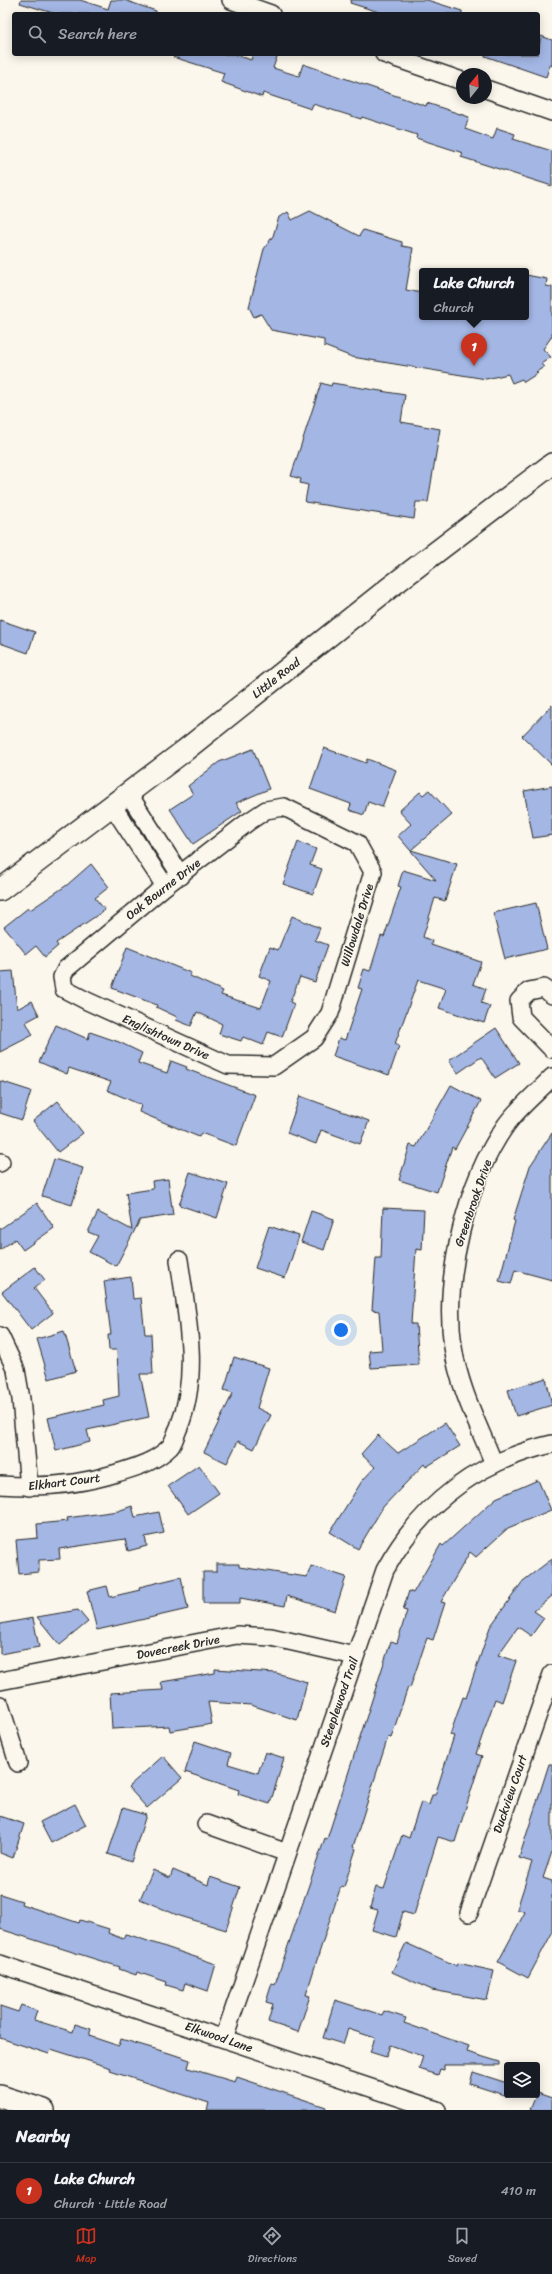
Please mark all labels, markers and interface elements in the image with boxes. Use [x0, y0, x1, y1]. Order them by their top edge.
search box [12, 12, 540, 56]
text: Search here [58, 21, 137, 47]
icon: search [26, 23, 48, 45]
north arrow [456, 68, 492, 104]
popup [419, 268, 529, 320]
text: Lake Church [434, 270, 514, 296]
text: Church [434, 296, 474, 319]
pin: 1 [461, 333, 487, 366]
street label: Little Road [247, 651, 306, 704]
street label: Oak Bourne Drive [120, 852, 206, 926]
street label: Willowdale Drive [334, 881, 380, 969]
street label: Englishtown Drive [119, 1008, 213, 1066]
street label: Greenbrook Drive [448, 1156, 498, 1250]
your location [331, 1320, 351, 1340]
street label: Elkhart Court [27, 1467, 101, 1497]
street label: Dovecreek Drive [135, 1628, 222, 1666]
street label: Steeplewood Trail [313, 1653, 365, 1750]
street label: Duckview Court [486, 1751, 534, 1836]
street label: Elkwood Lane [182, 2015, 256, 2059]
map controls [504, 2062, 540, 2098]
button: layers [504, 2062, 540, 2098]
text: Nearby [16, 2121, 70, 2151]
text: Lake Church [54, 2166, 135, 2192]
text: 1 [26, 2179, 32, 2202]
text: 410 m [501, 2179, 536, 2202]
text: Church · Little Road [54, 2192, 167, 2215]
tab: Map [75, 2225, 97, 2268]
tab: Directions [248, 2225, 297, 2268]
tab: Saved [448, 2225, 477, 2268]

